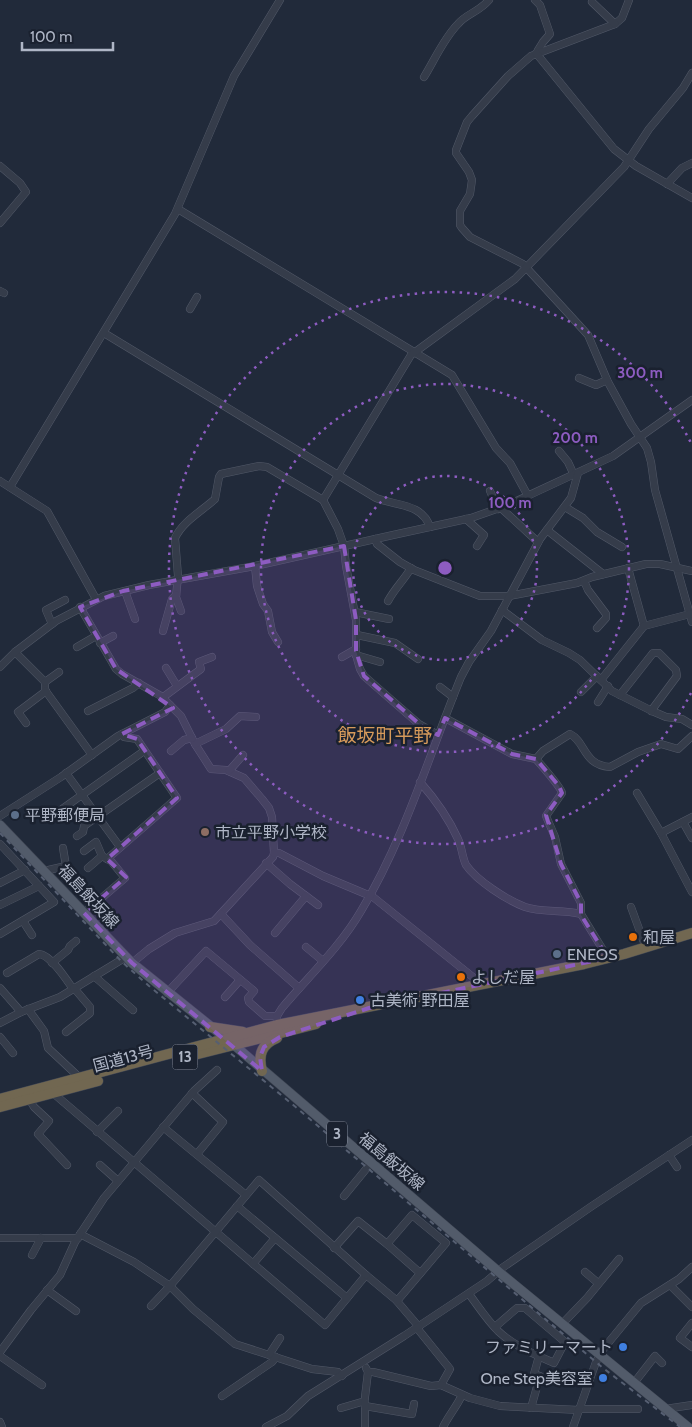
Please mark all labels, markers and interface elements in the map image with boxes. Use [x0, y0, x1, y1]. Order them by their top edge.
scale bar [22, 20, 114, 52]
text: 100 m [30, 28, 72, 46]
text: 300 m [617, 364, 663, 382]
text: 200 m [552, 429, 598, 447]
text: 100 m [488, 494, 532, 512]
centre of rings [436, 559, 454, 577]
district label: 飯坂町平野 [337, 724, 433, 747]
place label: 平野郵便局 [25, 806, 105, 825]
marker: 平野郵便局 [9, 809, 21, 821]
place label: 市立平野小学校 [215, 823, 327, 842]
marker: 市立平野小学校 [199, 826, 211, 838]
street label: 福島飯坂線 [54, 861, 123, 932]
place label: 和屋 [643, 928, 675, 947]
marker: 和屋 [627, 931, 639, 943]
place label: ENEOS [567, 945, 617, 964]
marker: ENEOS [551, 948, 563, 960]
place label: よしだ屋 [471, 968, 535, 987]
marker: よしだ屋 [455, 971, 467, 983]
place label: 古美術 野田屋 [370, 991, 470, 1010]
marker: 古美術 野田屋 [354, 994, 366, 1006]
street label: 国道13号 [91, 1041, 155, 1076]
road number: 13 [172, 1044, 198, 1070]
road number: 3 [327, 1122, 347, 1146]
street label: 福島飯坂線 [355, 1128, 428, 1194]
place label: ファミリーマート [485, 1338, 613, 1357]
marker: ファミリーマート [617, 1341, 629, 1353]
place label: One Step美容室 [481, 1369, 593, 1388]
marker: One Step美容室 [597, 1372, 609, 1384]

